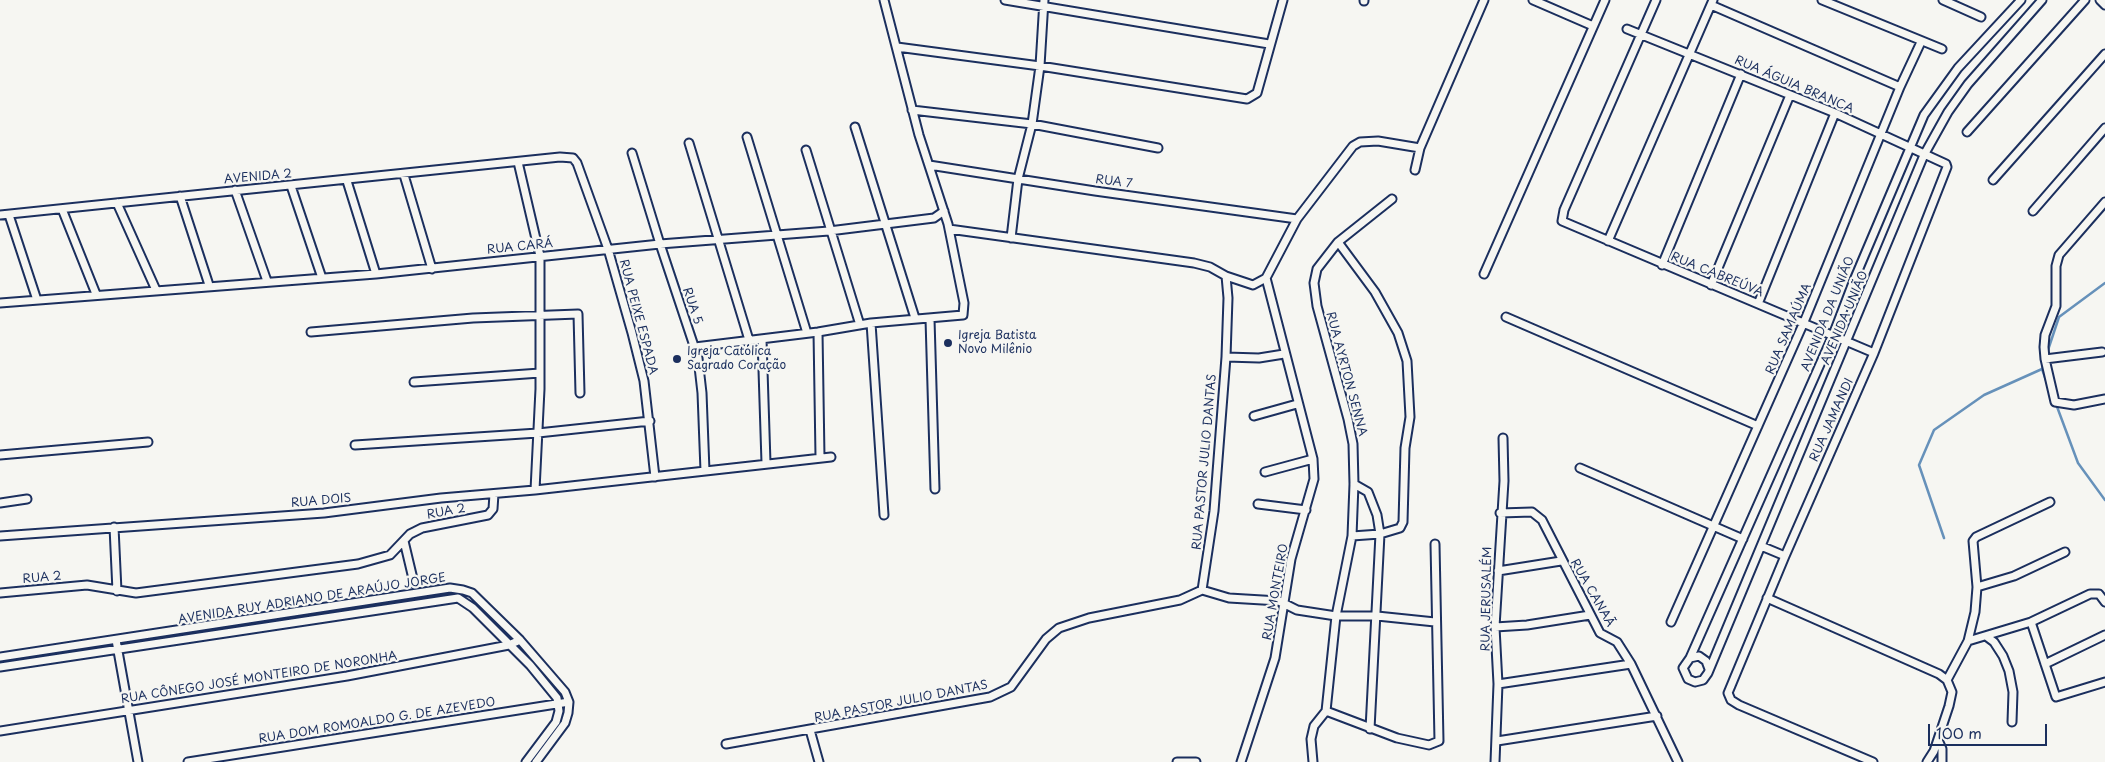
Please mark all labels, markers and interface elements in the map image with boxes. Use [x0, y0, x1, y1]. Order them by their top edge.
street label: RUA ÁGUIA BRANCA [1732, 53, 1856, 117]
street label: AVENIDA 2 [223, 167, 293, 187]
street label: RUA 7 [1095, 173, 1133, 191]
street label: RUA CARÁ [486, 236, 554, 258]
street label: RUA CABREÚVA [1668, 250, 1766, 300]
street label: AVENIDA DA UNIÃO [1798, 255, 1858, 373]
street label: RUA PEIXE ESPADA [616, 258, 660, 376]
street label: AVENIDA UNIÃO [1819, 269, 1871, 367]
street label: RUA SAMAÚMA [1763, 281, 1815, 377]
street label: RUA 5 [679, 286, 705, 326]
street label: RUA AYRTON SENNA [1322, 310, 1370, 438]
place label: Igreja Batista Novo Milênio [958, 329, 1037, 357]
marker: Igreja Batista Novo Milênio [942, 337, 954, 349]
place label: Igreja Católica Sagrado Coração [687, 345, 786, 373]
marker: Igreja Católica Sagrado Coração [671, 353, 683, 365]
street label: RUA PASTOR JULIO DANTAS [1190, 373, 1220, 551]
street label: RUA JAMANDI [1807, 376, 1857, 464]
street label: RUA DOIS [290, 491, 352, 511]
street label: RUA 2 [426, 502, 466, 522]
street label: RUA MONTEIRO [1260, 543, 1292, 641]
street label: RUA JERUSALÉM [1479, 547, 1495, 651]
street label: RUA CANAÃ [1567, 557, 1617, 629]
street label: RUA 2 [22, 569, 62, 587]
street label: AVENIDA RUY ADRIANO DE ARAÚJO JORGE [177, 571, 447, 627]
street label: RUA CÔNEGO JOSÉ MONTEIRO DE NORONHA [120, 649, 398, 707]
street label: RUA PASTOR JULIO DANTAS [813, 678, 989, 726]
street label: RUA DOM ROMOALDO G. DE AZEVEDO [258, 695, 496, 747]
scale bar [1930, 714, 2049, 746]
text: 100 m [1936, 721, 1982, 744]

